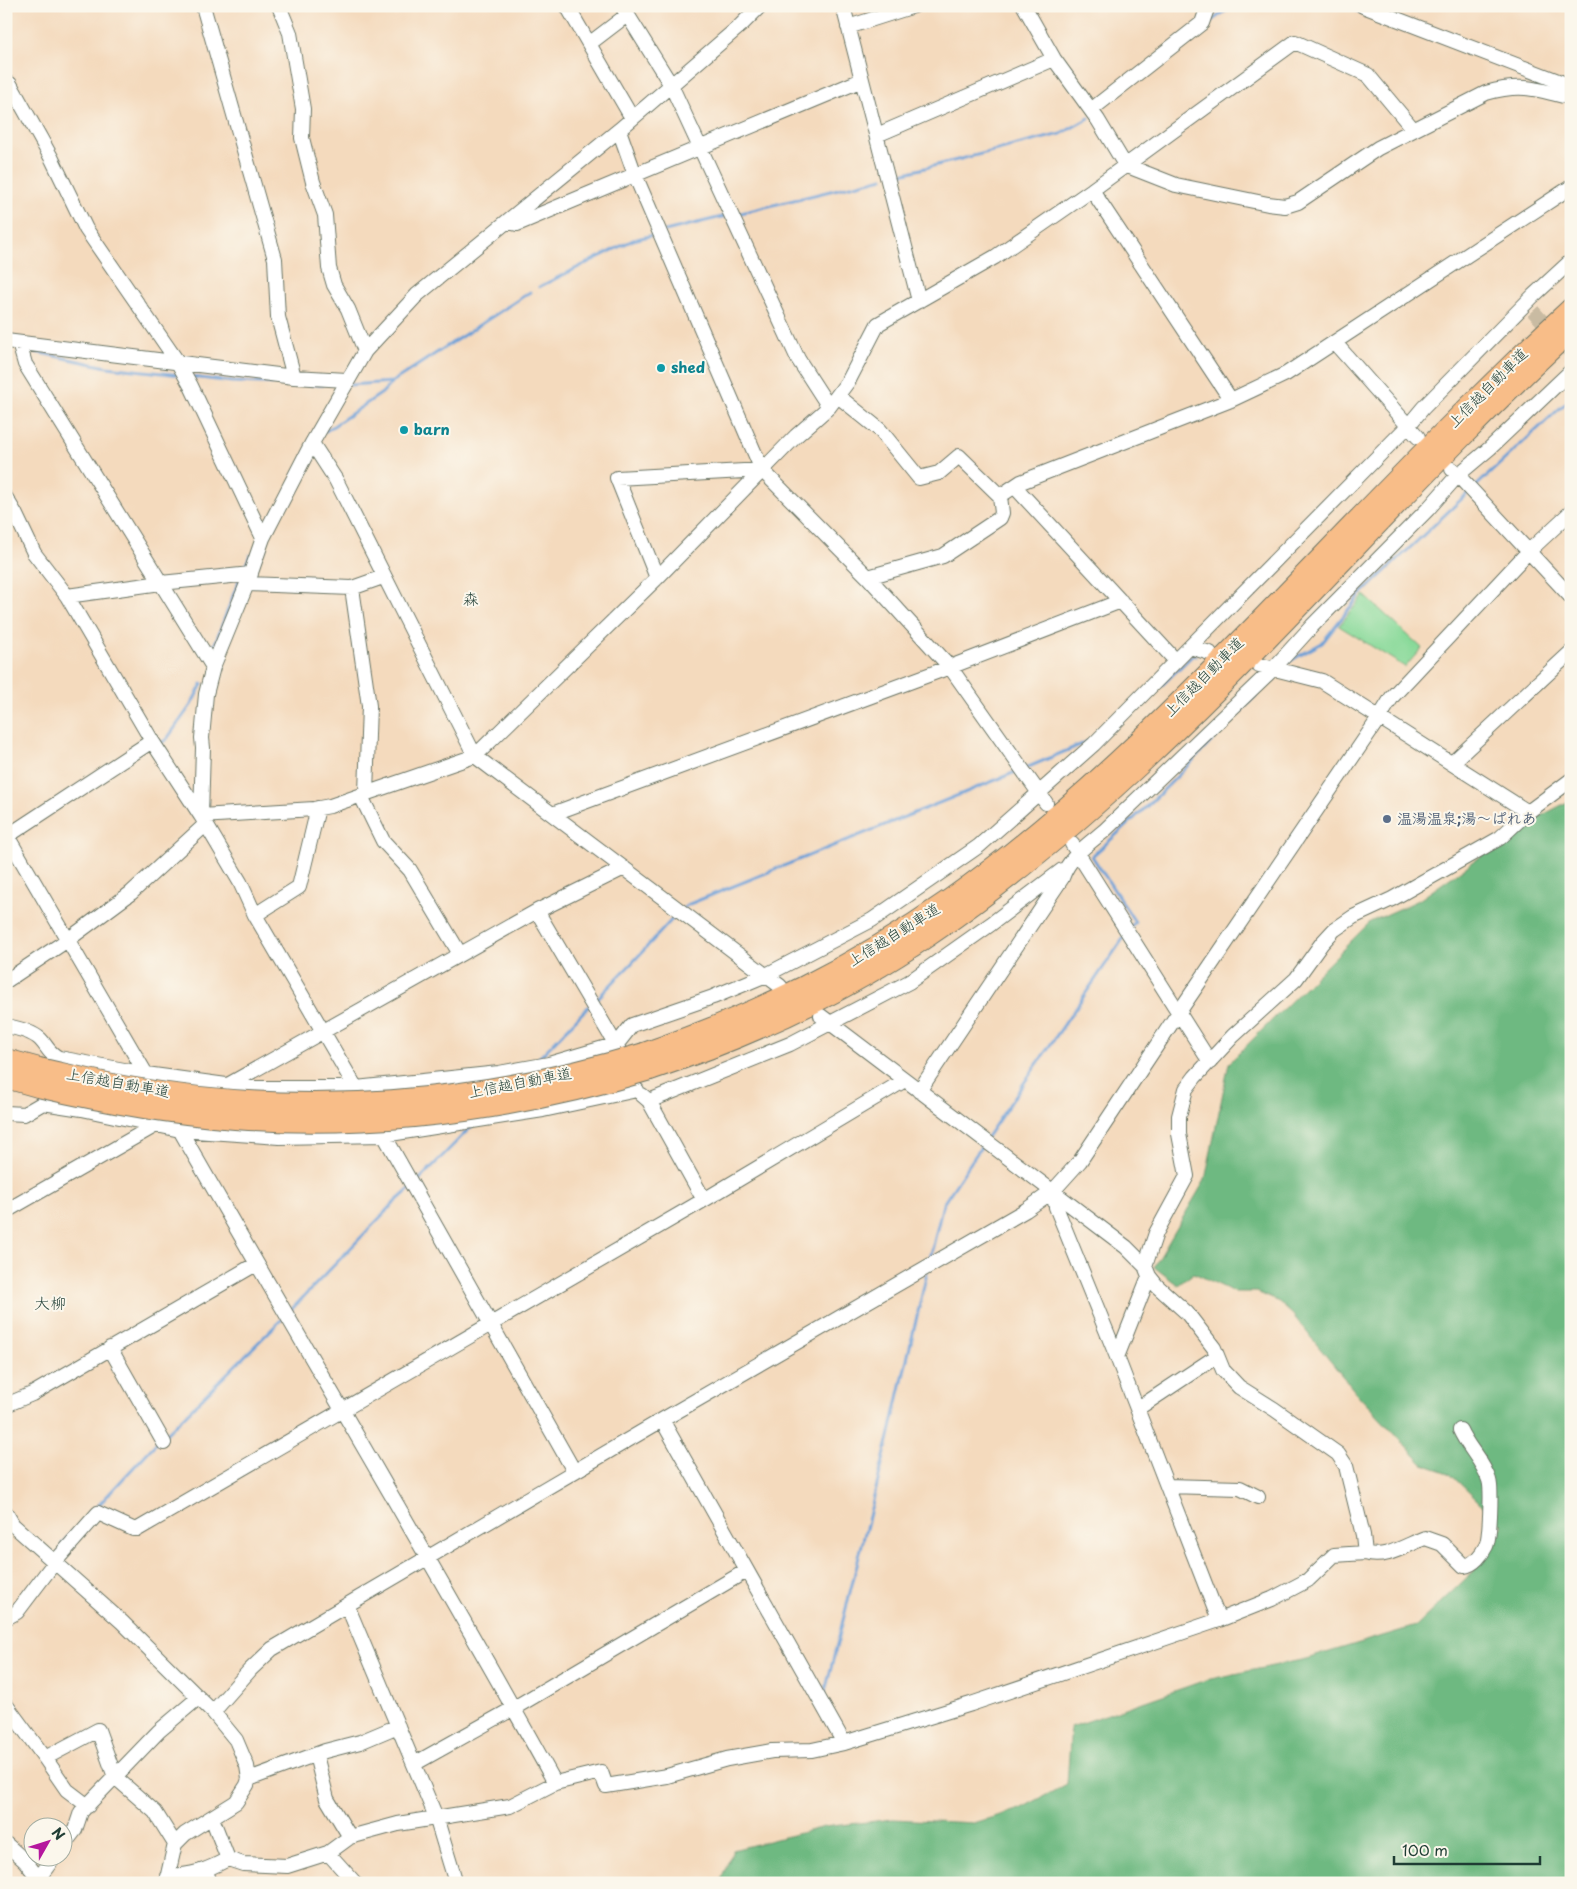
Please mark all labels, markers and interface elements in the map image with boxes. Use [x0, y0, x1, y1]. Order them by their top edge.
street label: 上信越自動車道 [1442, 342, 1532, 432]
place label: shed [671, 355, 705, 378]
marker: shed [655, 362, 667, 374]
place label: barn [414, 417, 450, 440]
marker: barn [398, 424, 410, 436]
district label: 森 [463, 586, 479, 610]
street label: 上信越自動車道 [1158, 631, 1248, 721]
place label: 温湯温泉;湯〜ぱれあ [1397, 806, 1536, 829]
marker: 温湯温泉;湯〜ぱれあ [1381, 813, 1393, 825]
street label: 上信越自動車道 [843, 896, 944, 971]
street label: 上信越自動車道 [466, 1060, 573, 1103]
street label: 上信越自動車道 [65, 1061, 172, 1102]
district label: 大柳 [34, 1290, 66, 1314]
north arrow [22, 1816, 72, 1866]
text: N [47, 1823, 70, 1844]
scale bar [1394, 1834, 1541, 1866]
text: 100 m [1402, 1838, 1448, 1861]

